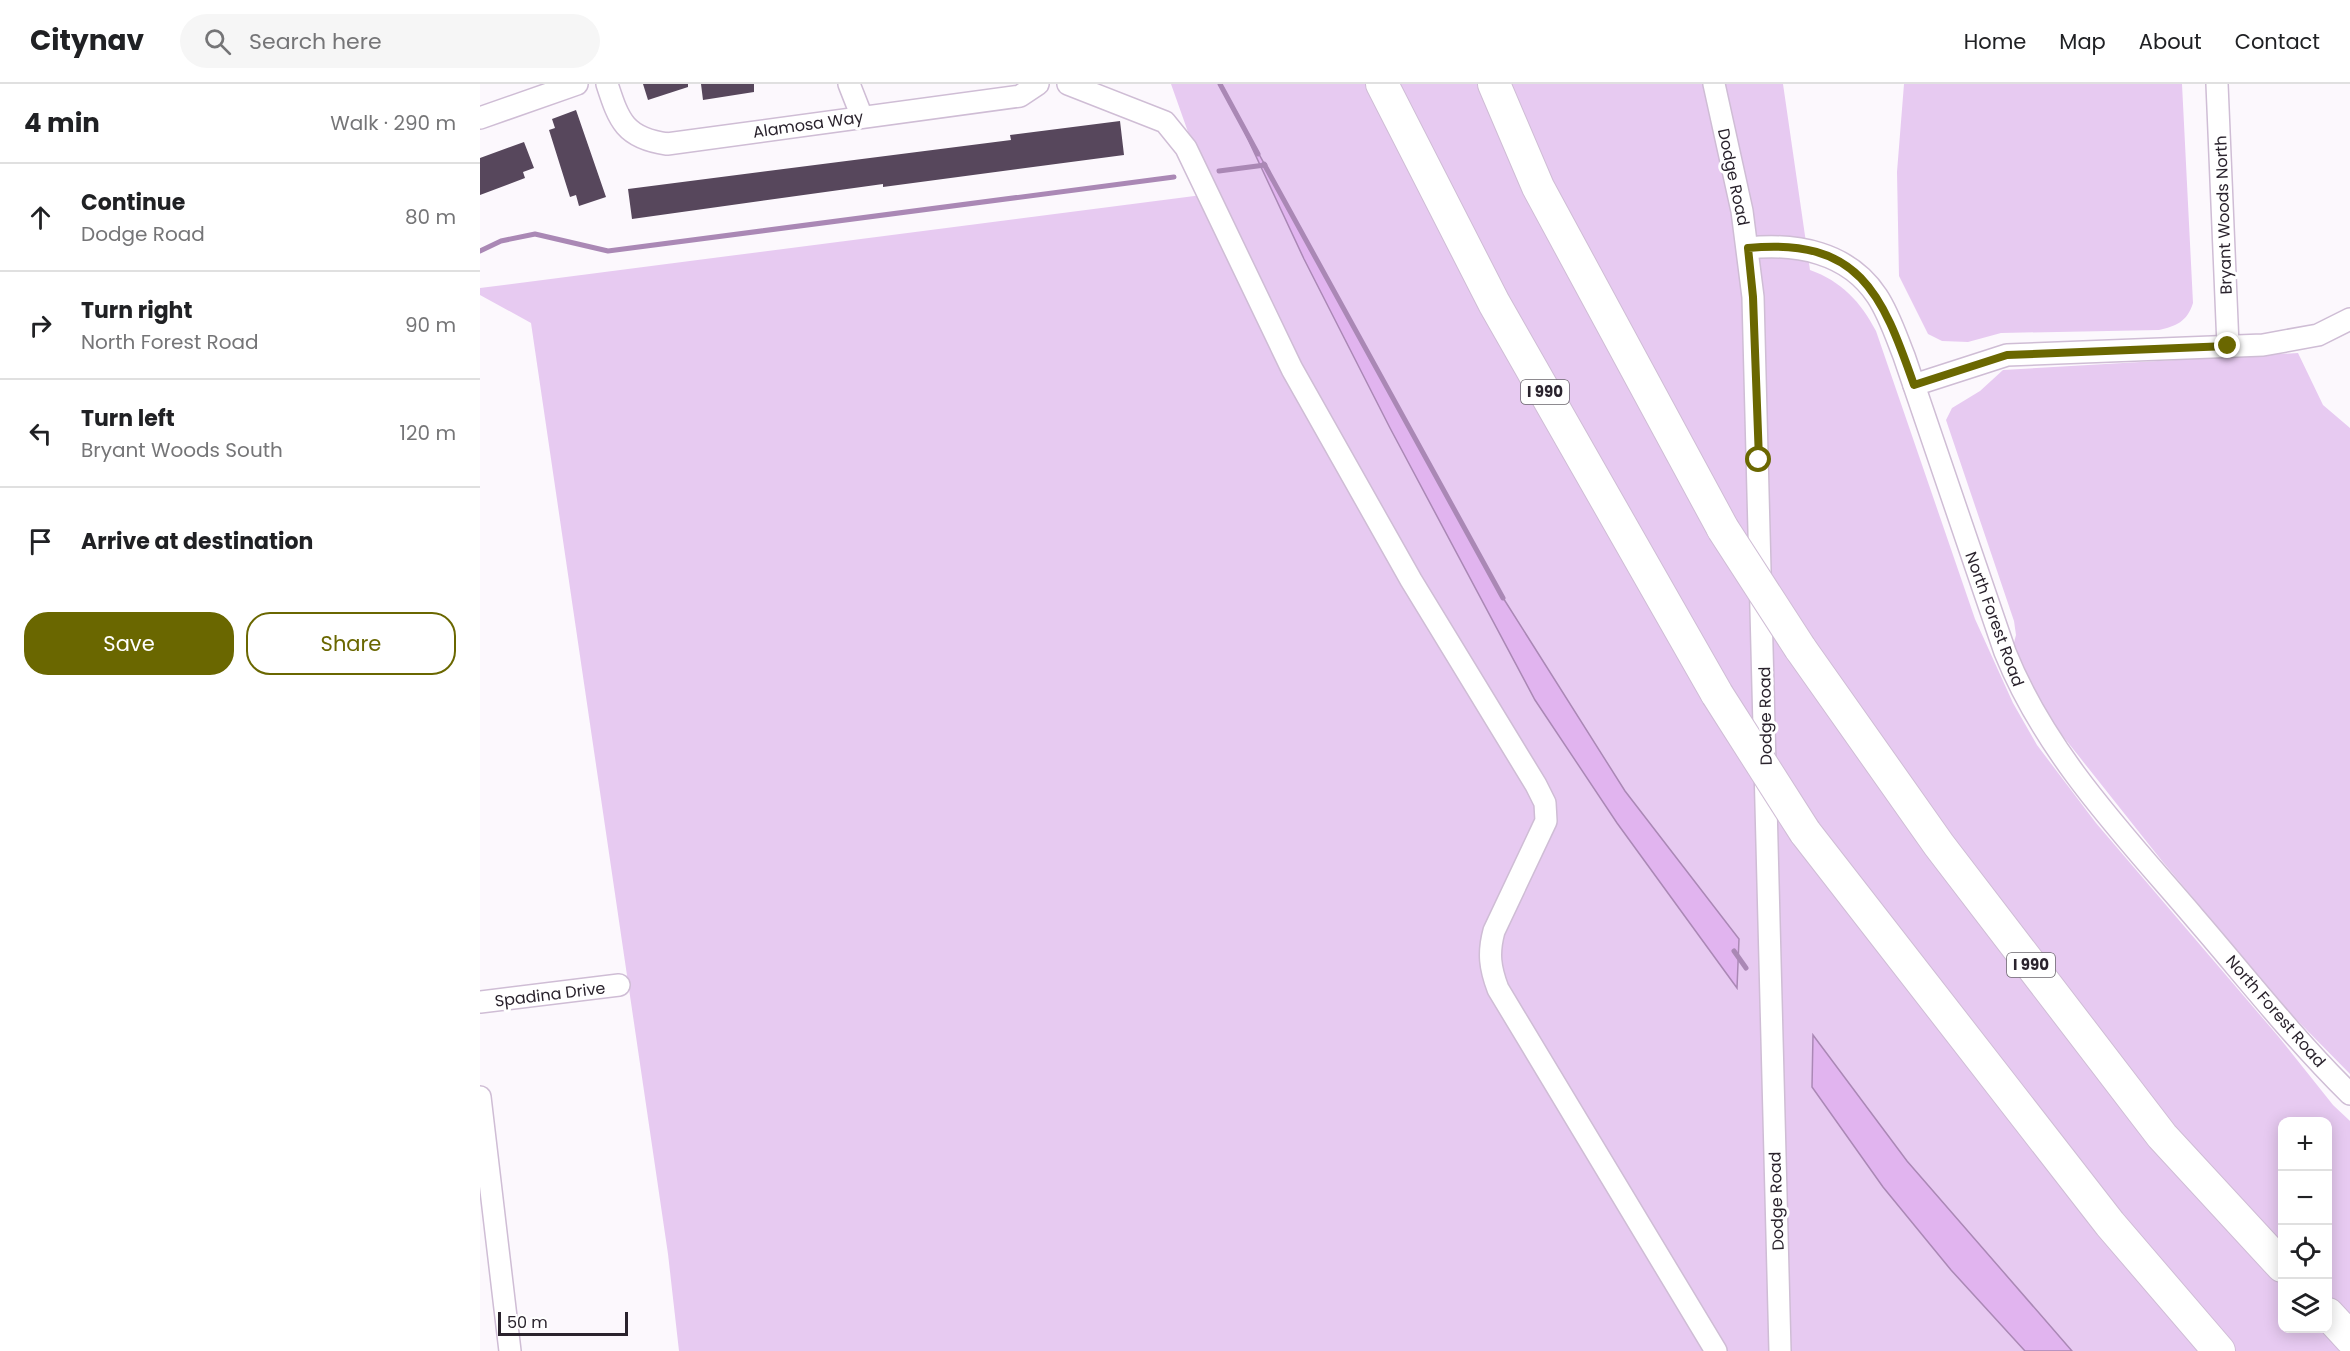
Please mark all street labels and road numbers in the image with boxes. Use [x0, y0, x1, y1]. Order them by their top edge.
street label: Alamosa Way [751, 105, 865, 144]
street label: Dodge Road [1712, 126, 1755, 228]
street label: Bryant Woods North [2209, 135, 2238, 295]
road number: I 990 [1521, 380, 1569, 404]
street label: North Forest Road [1959, 548, 2030, 690]
street label: Dodge Road [1753, 666, 1778, 766]
street label: North Forest Road [2220, 950, 2331, 1072]
road number: I 990 [2007, 953, 2055, 977]
street label: Spadina Drive [493, 976, 607, 1013]
street label: Dodge Road [1763, 1151, 1790, 1251]

